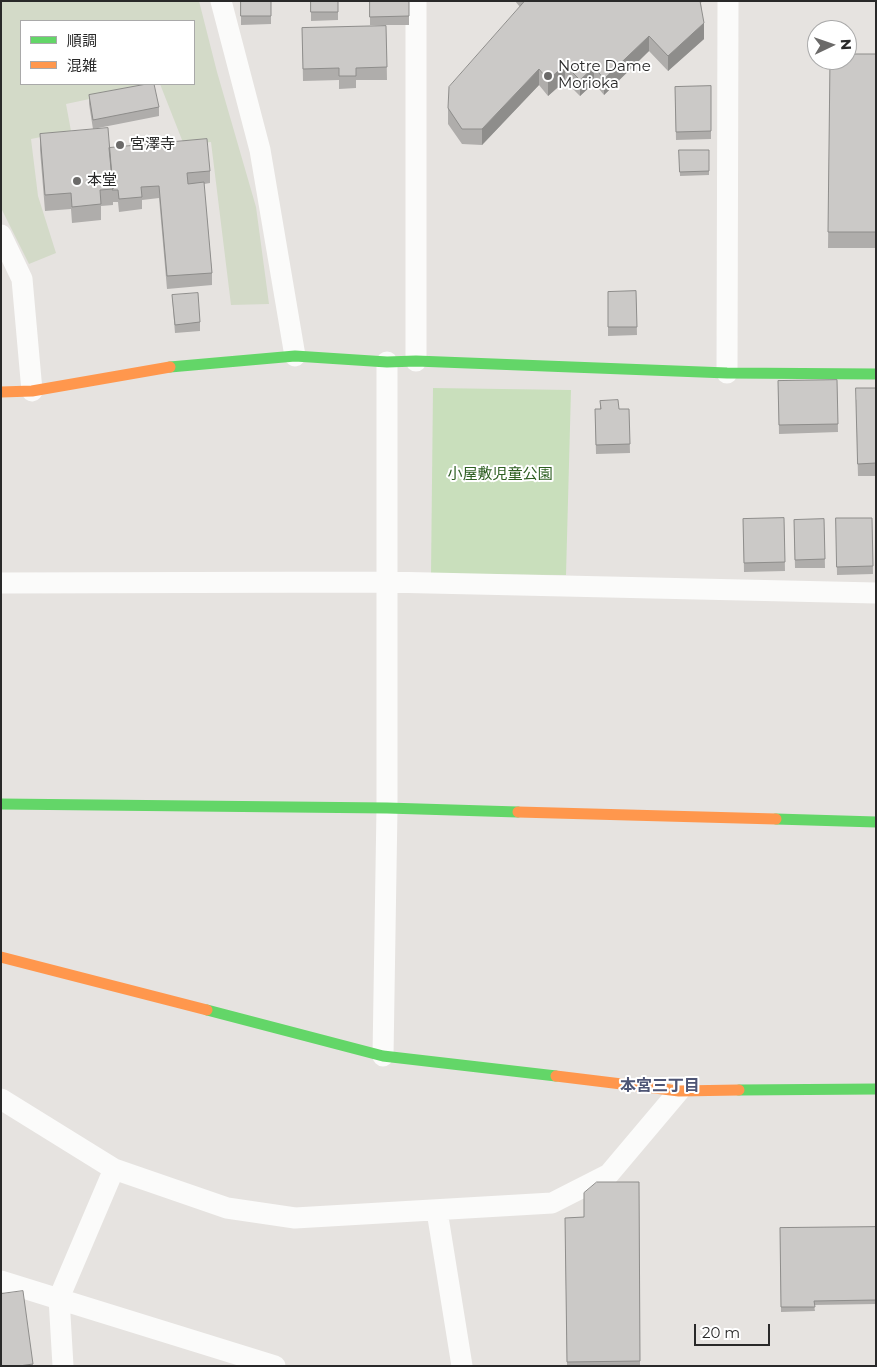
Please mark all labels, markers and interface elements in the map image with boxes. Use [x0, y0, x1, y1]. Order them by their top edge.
legend [20, 20, 195, 85]
north arrow [807, 20, 857, 70]
text: 順調 [67, 31, 97, 50]
text: N [837, 38, 855, 50]
text: 混雑 [67, 56, 97, 75]
place label: Notre Dame Morioka [558, 58, 651, 93]
marker: Notre Dame Morioka [542, 70, 554, 82]
place label: 宮澤寺 [130, 136, 175, 154]
marker: 宮澤寺 [114, 139, 126, 151]
place label: 本堂 [87, 172, 117, 190]
marker: 本堂 [71, 175, 83, 187]
park label: 小屋敷児童公園 [448, 466, 552, 484]
district label: 本宮三丁目 [620, 1076, 700, 1096]
scale bar [697, 1314, 773, 1346]
text: 20 m [702, 1323, 740, 1342]

